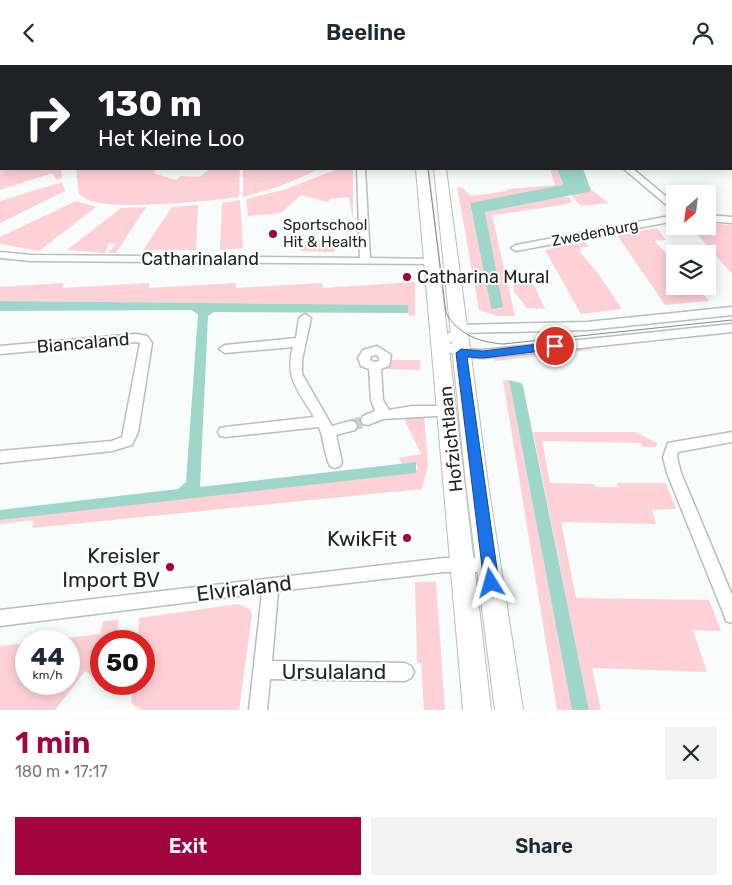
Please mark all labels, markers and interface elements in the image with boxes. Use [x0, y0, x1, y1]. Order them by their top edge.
icon: back [15, 19, 43, 47]
text: Beeline [326, 19, 406, 46]
icon: person [689, 19, 717, 47]
text: 130 m [98, 83, 202, 125]
icon: right [15, 85, 80, 150]
text: Het Kleine Loo [98, 125, 245, 152]
north arrow [666, 185, 716, 235]
map controls [666, 185, 716, 295]
place label: Sportschool Hit & Health [283, 216, 367, 251]
street label: Zwedenburg [550, 216, 640, 250]
marker: Sportschool Hit & Health [267, 228, 279, 240]
button: layers [666, 245, 716, 295]
street label: Catharinaland [141, 248, 259, 270]
place label: Catharina Mural [417, 266, 549, 288]
marker: Catharina Mural [401, 271, 413, 283]
pin [534, 325, 576, 367]
street label: Biancaland [36, 328, 130, 358]
icon: arrive [541, 332, 569, 360]
street label: Hofzichtlaan [434, 385, 468, 493]
place label: KwikFit [327, 526, 397, 551]
marker: KwikFit [401, 532, 413, 544]
place label: Kreisler Import BV [62, 543, 160, 592]
position arrow [464, 556, 516, 608]
marker: Kreisler Import BV [164, 561, 176, 573]
street label: Elviraland [195, 570, 293, 606]
speed limit sign: 50 [90, 630, 155, 695]
text: 44 [30, 642, 65, 671]
street label: Ursulaland [282, 659, 386, 684]
text: km/h [33, 668, 62, 682]
text: 1 min [15, 725, 90, 761]
button: close [665, 727, 717, 779]
text: 180 m · 17:17 [15, 762, 108, 781]
button: Exit [15, 817, 361, 875]
button: Share [371, 817, 717, 875]

